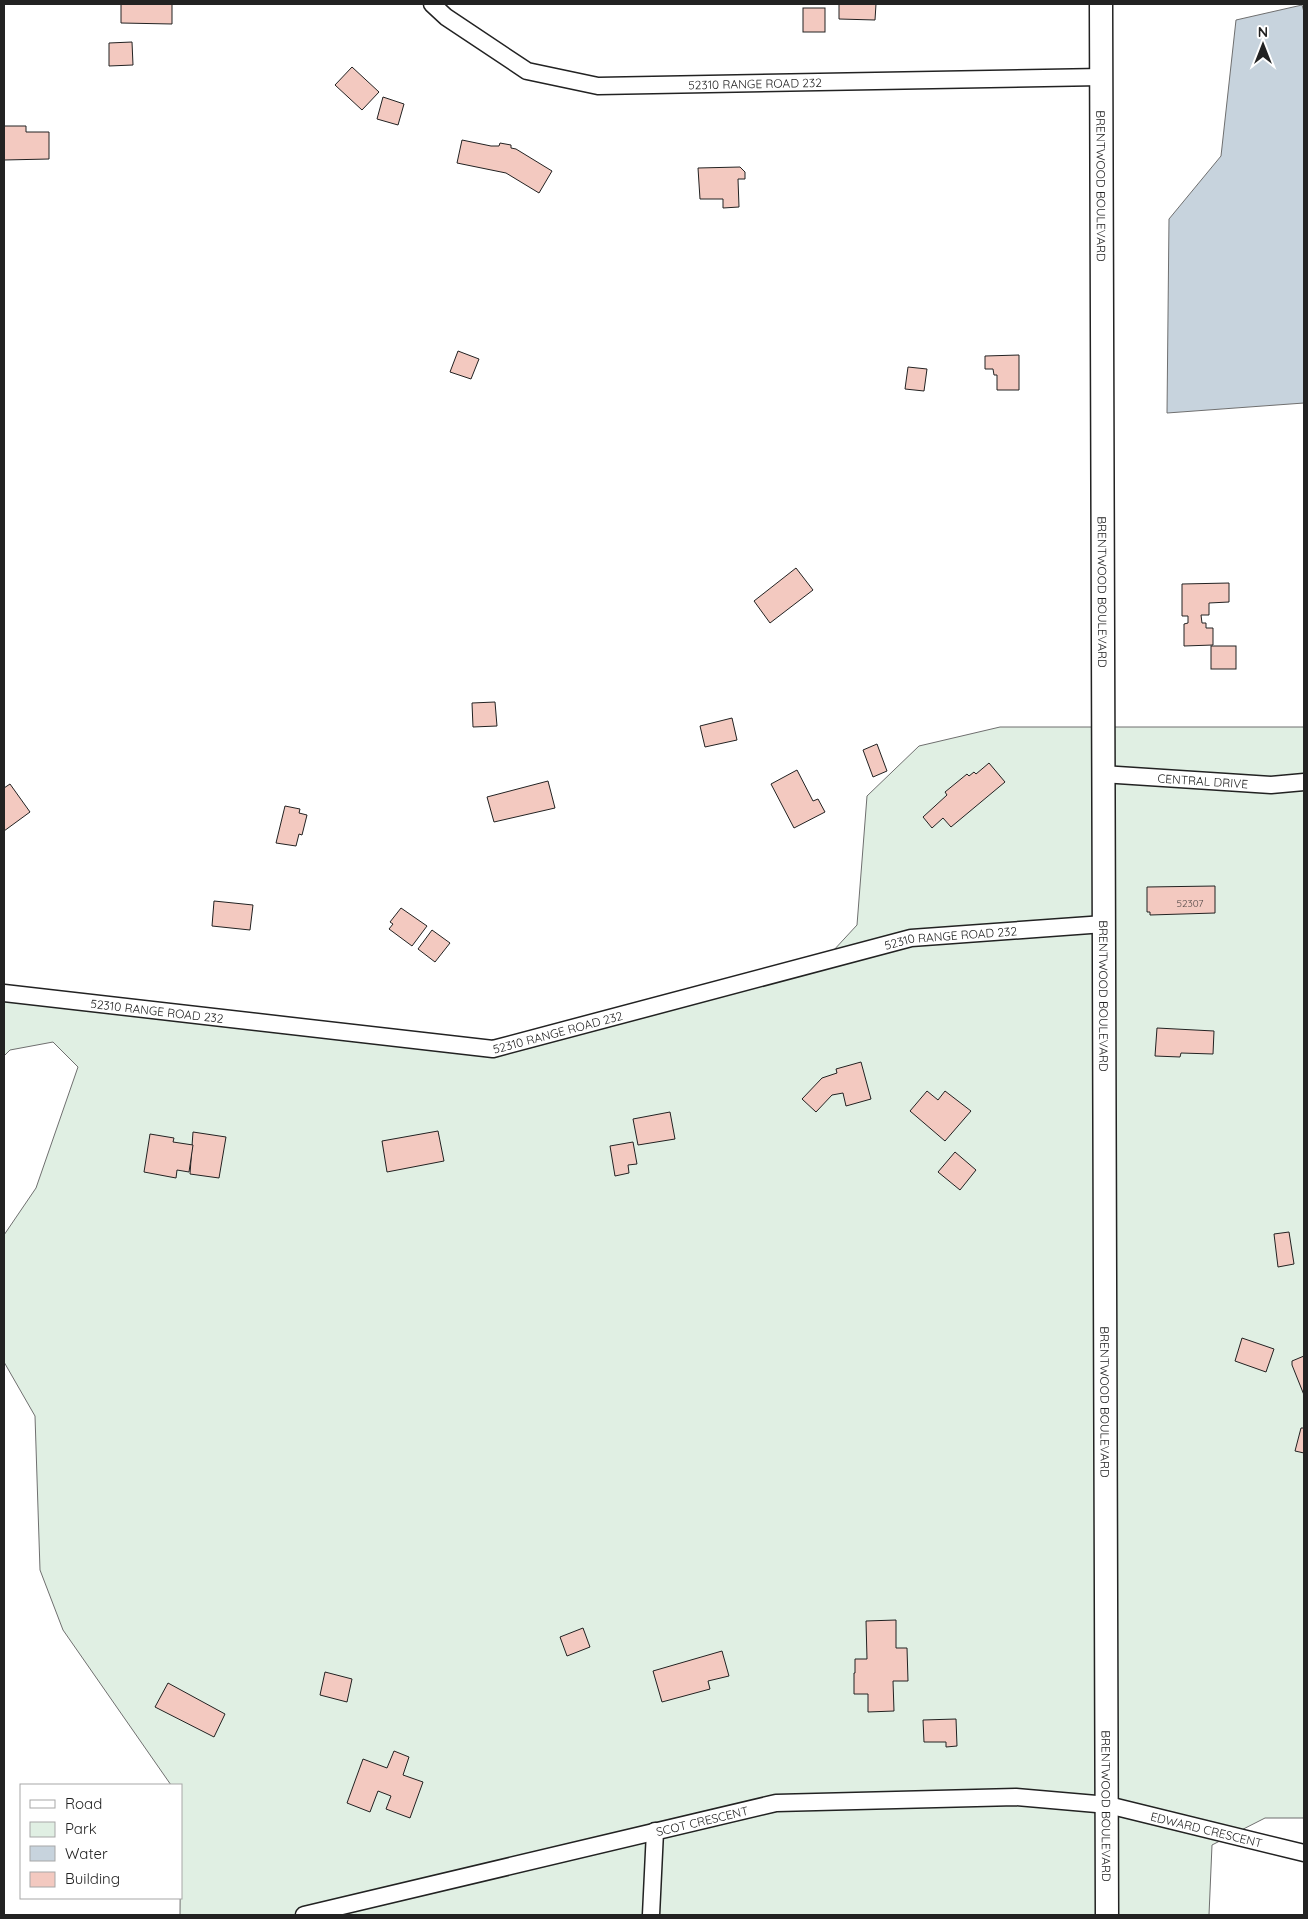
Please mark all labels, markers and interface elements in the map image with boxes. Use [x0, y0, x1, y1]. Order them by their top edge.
north arrow [1238, 20, 1288, 70]
text: N [1258, 23, 1268, 41]
street label: 52310 RANGE ROAD 232 [688, 74, 822, 92]
street label: BRENTWOOD BOULEVARD [1094, 110, 1109, 262]
street label: BRENTWOOD BOULEVARD [1095, 516, 1111, 668]
street label: CENTRAL DRIVE [1157, 770, 1249, 791]
house number: 52307 [1177, 897, 1203, 910]
street label: BRENTWOOD BOULEVARD [1096, 920, 1112, 1072]
street label: 52310 RANGE ROAD 232 [882, 923, 1018, 952]
street label: 52310 RANGE ROAD 232 [90, 995, 225, 1026]
street label: 52310 RANGE ROAD 232 [491, 1007, 624, 1056]
street label: BRENTWOOD BOULEVARD [1098, 1326, 1113, 1478]
street label: BRENTWOOD BOULEVARD [1099, 1730, 1114, 1882]
legend [20, 1784, 182, 1899]
text: Road [65, 1794, 102, 1813]
street label: SCOT CRESCENT [654, 1802, 750, 1839]
street label: EDWARD CRESCENT [1149, 1808, 1264, 1850]
text: Park [65, 1819, 97, 1838]
text: Water [65, 1844, 108, 1863]
text: Building [65, 1869, 120, 1888]

